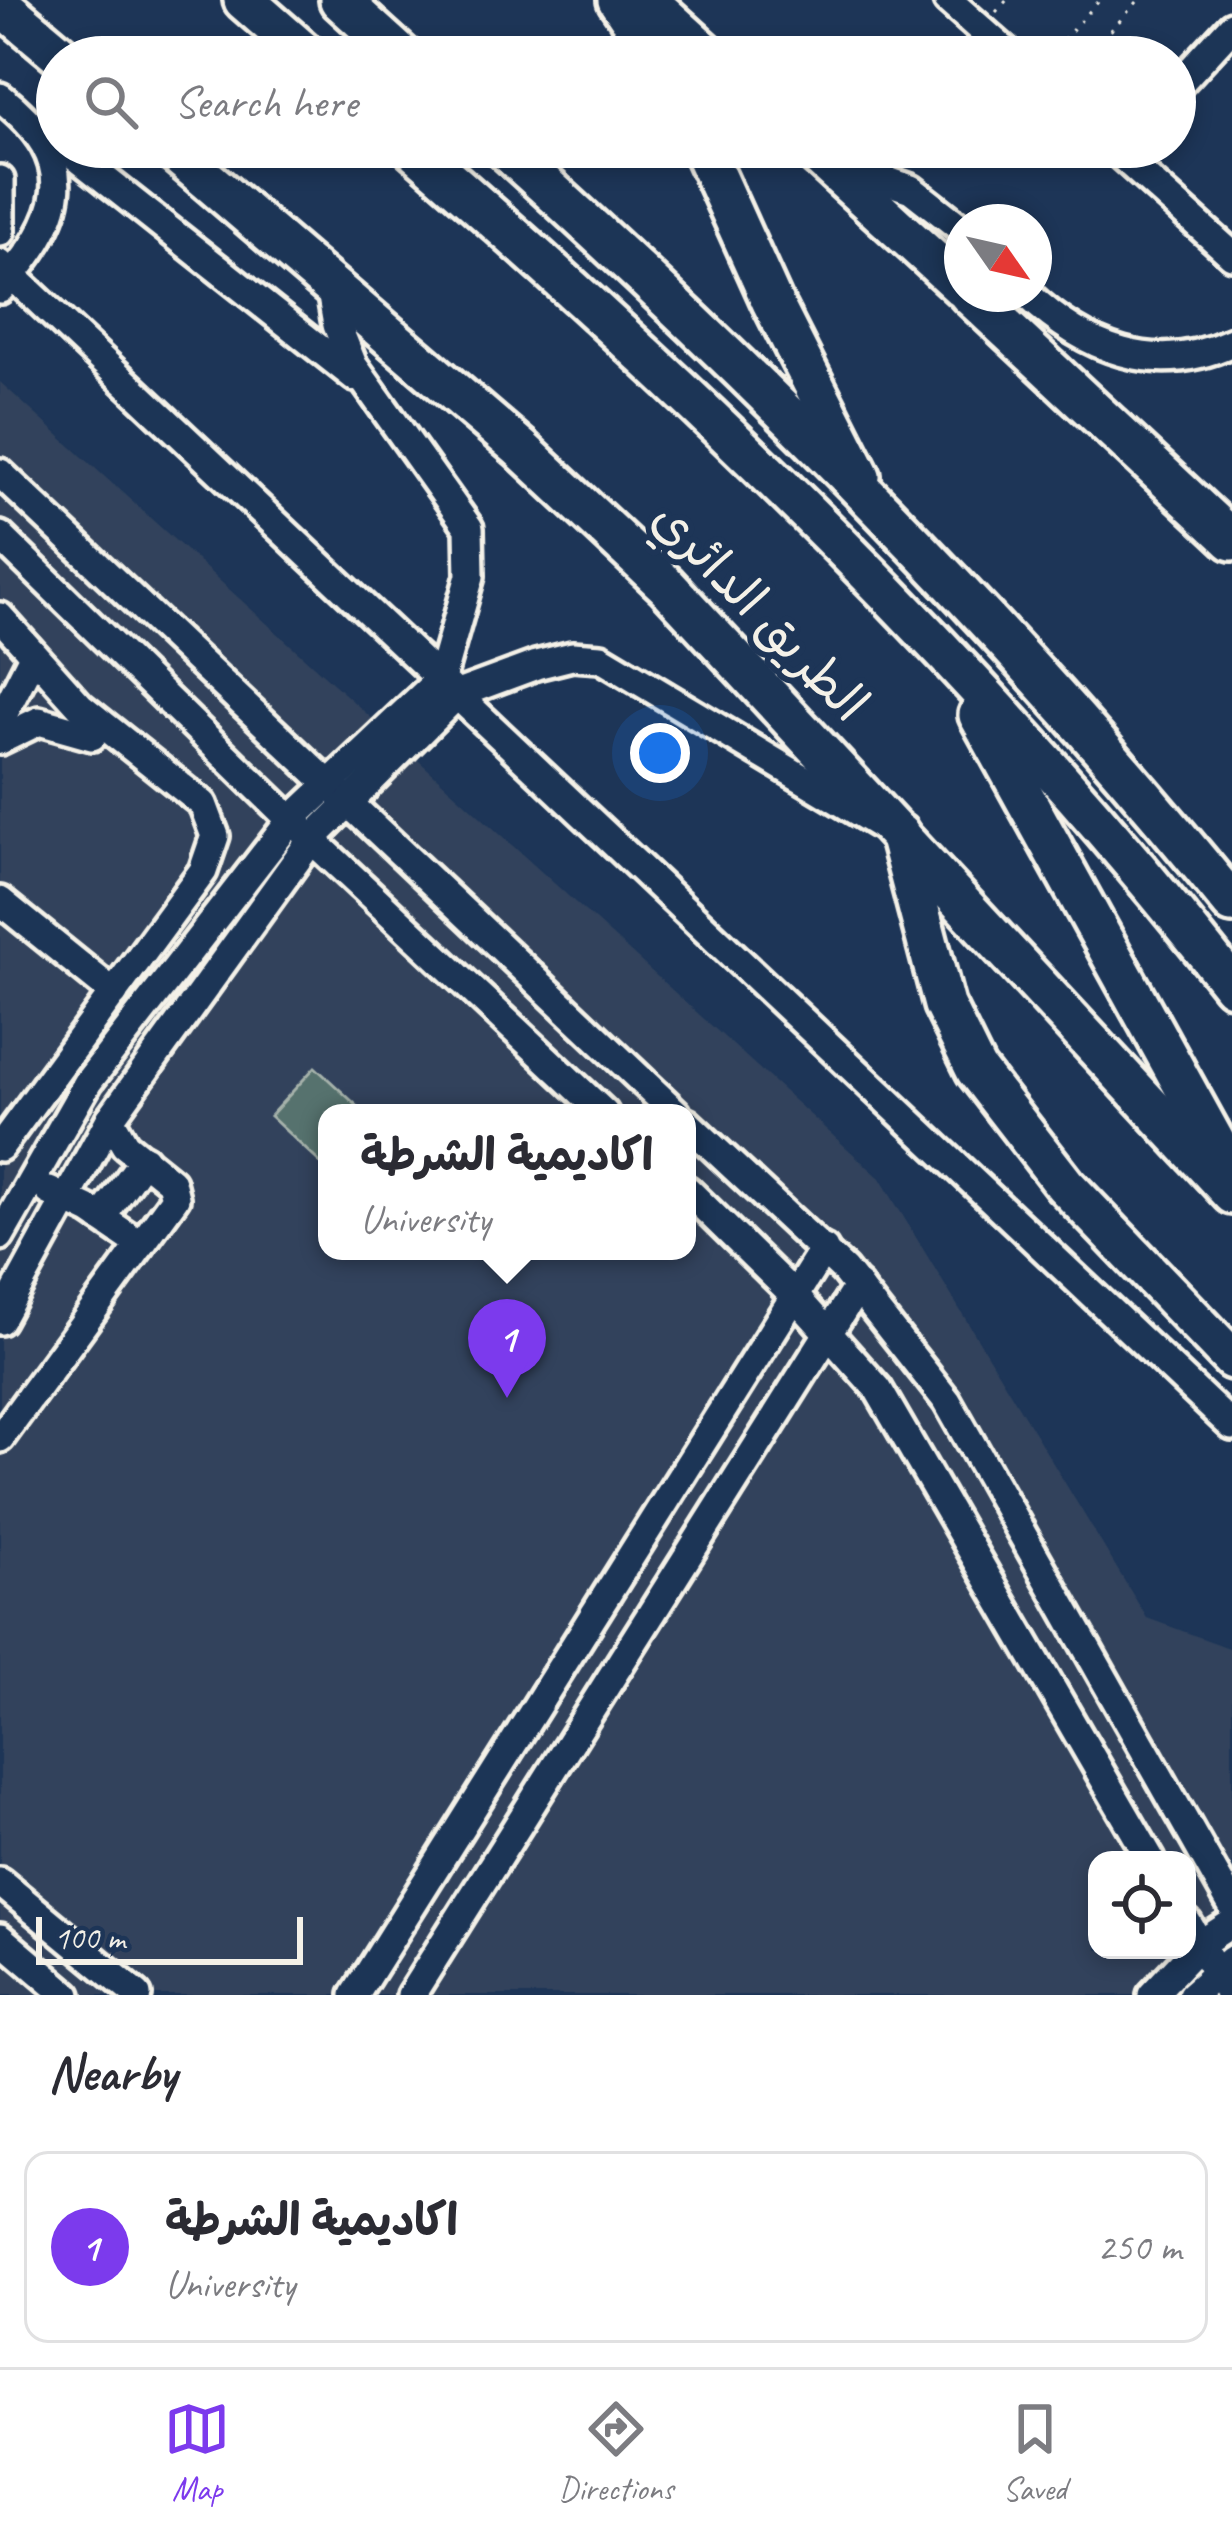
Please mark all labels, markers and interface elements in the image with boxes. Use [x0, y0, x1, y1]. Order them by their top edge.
search box [36, 36, 1196, 168]
icon: search [78, 69, 144, 135]
text: Search here [174, 74, 357, 131]
north arrow [944, 204, 1052, 312]
street label: الطريق الدائري [636, 487, 882, 738]
your location [630, 723, 690, 783]
popup [318, 1104, 696, 1260]
text: اكاديمية الشرطة [360, 1127, 654, 1184]
text: University [360, 1195, 490, 1244]
pin: 1 [468, 1299, 546, 1398]
map controls [1088, 1851, 1196, 1959]
button: locate [1088, 1851, 1196, 1959]
scale bar [36, 1911, 303, 1964]
text: 100 m [54, 1917, 125, 1959]
text: Nearby [48, 2041, 176, 2105]
text: اكاديمية الشرطة [165, 2192, 458, 2249]
text: 1 [81, 2223, 99, 2272]
text: 250 m [1097, 2223, 1181, 2272]
text: University [165, 2260, 295, 2309]
tab: Map [164, 2396, 230, 2510]
tab: Directions [559, 2396, 673, 2510]
tab: Saved [1002, 2396, 1068, 2510]

